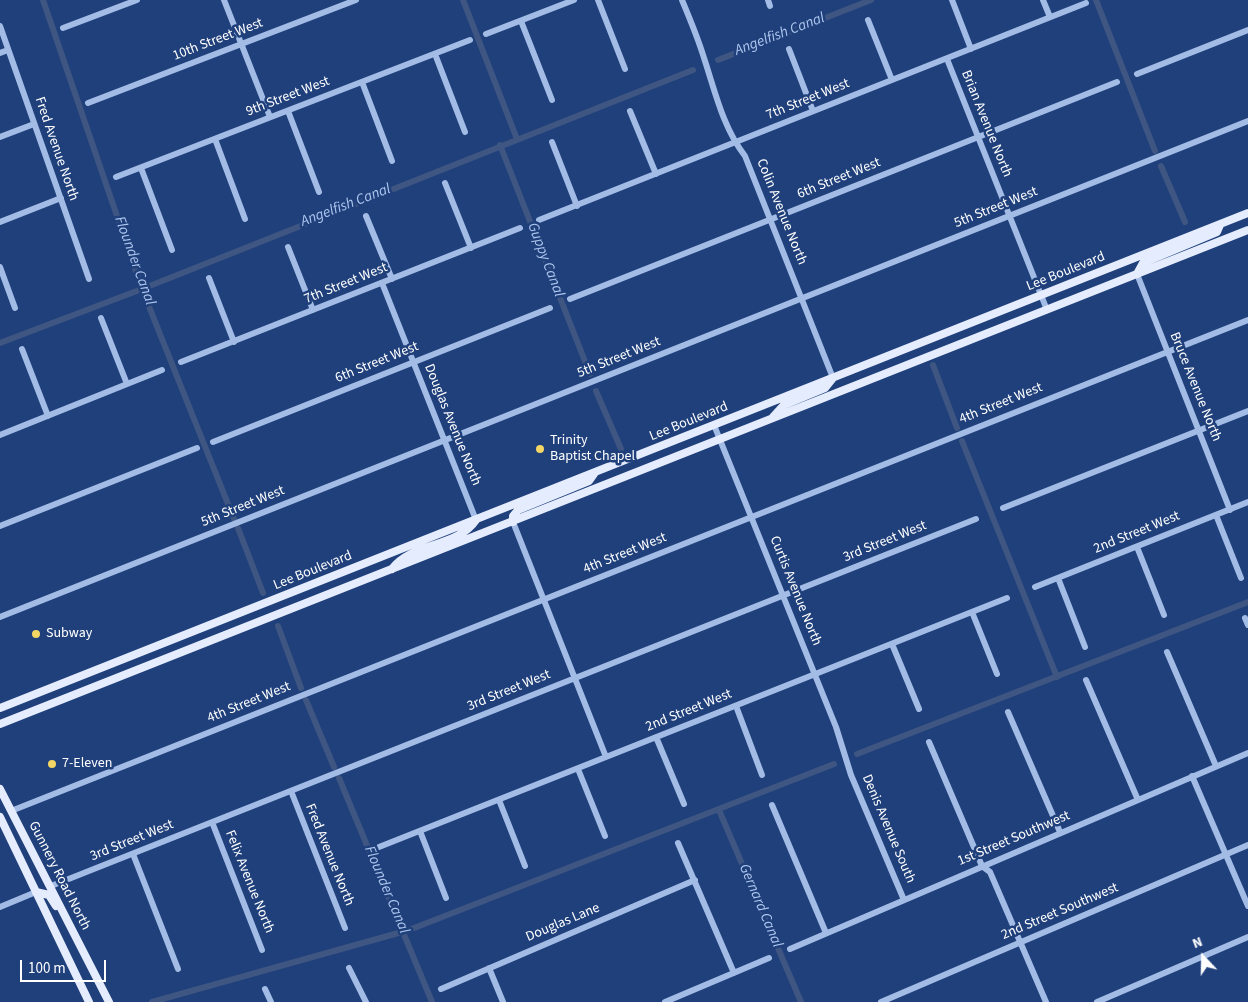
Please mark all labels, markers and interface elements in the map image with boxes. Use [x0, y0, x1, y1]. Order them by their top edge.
water label: Angelfish Canal [732, 10, 828, 60]
street label: 10th Street West [171, 15, 265, 65]
street label: Brian Avenue North [957, 68, 1015, 180]
street label: 9th Street West [244, 73, 332, 121]
street label: 7th Street West [764, 76, 852, 124]
street label: Fred Avenue North [30, 95, 82, 203]
street label: 6th Street West [795, 155, 883, 203]
street label: Colin Avenue North [752, 157, 810, 267]
water label: Angelfish Canal [298, 181, 394, 231]
street label: 5th Street West [952, 184, 1040, 232]
water label: Flounder Canal [110, 214, 158, 308]
water label: Guppy Canal [523, 220, 567, 300]
street label: Lee Boulevard [1024, 249, 1108, 295]
street label: 7th Street West [302, 260, 390, 308]
street label: Bruce Avenue North [1165, 330, 1225, 444]
street label: 5th Street West [575, 334, 663, 382]
street label: 6th Street West [333, 339, 421, 387]
street label: Douglas Avenue North [420, 362, 484, 488]
street label: 4th Street West [957, 380, 1045, 428]
street label: Lee Boulevard [647, 399, 731, 445]
place label: Trinity Baptist Chapel [550, 433, 635, 466]
marker: Trinity Baptist Chapel [534, 443, 546, 455]
street label: 5th Street West [199, 483, 287, 531]
street label: 2nd Street West [1092, 508, 1182, 558]
street label: 3rd Street West [841, 518, 929, 566]
street label: 4th Street West [581, 530, 669, 578]
street label: Curtis Avenue North [765, 534, 825, 648]
street label: Lee Boulevard [271, 548, 355, 594]
place label: Subway [46, 626, 92, 642]
marker: Subway [30, 628, 42, 640]
street label: 3rd Street West [465, 667, 553, 715]
street label: 4th Street West [205, 679, 293, 727]
street label: 2nd Street West [644, 686, 734, 736]
place label: 7-Eleven [62, 756, 112, 772]
marker: 7-Eleven [46, 758, 58, 770]
street label: Denis Avenue South [858, 772, 918, 886]
street label: Fred Avenue North [301, 801, 357, 909]
street label: 1st Street Southwest [955, 808, 1073, 870]
street label: 3rd Street West [88, 817, 176, 865]
street label: Gunnery Road North [24, 819, 94, 933]
street label: Felix Avenue North [221, 828, 277, 936]
water label: Flounder Canal [359, 843, 413, 937]
water label: Gernard Canal [734, 862, 786, 950]
street label: 2nd Street Southwest [999, 880, 1121, 944]
street label: Douglas Lane [524, 900, 602, 946]
north arrow [1178, 932, 1228, 982]
text: N [1190, 932, 1206, 954]
scale bar [22, 950, 109, 982]
text: 100 m [28, 958, 66, 979]

